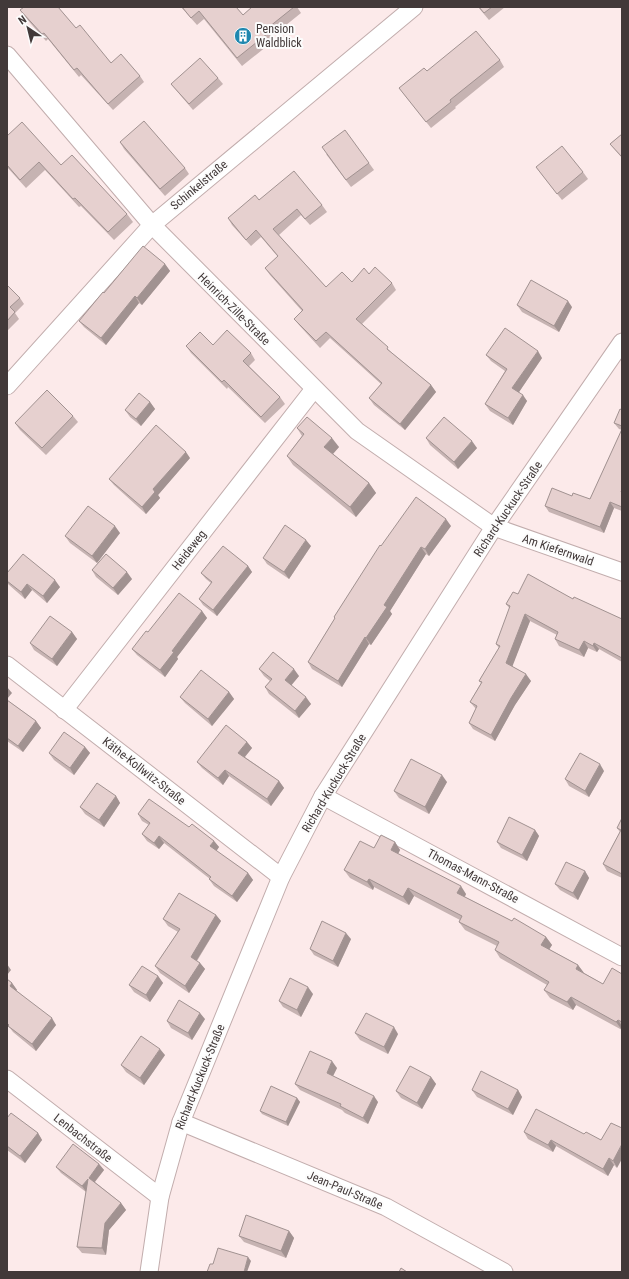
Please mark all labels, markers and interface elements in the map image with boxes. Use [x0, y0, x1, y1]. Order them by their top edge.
north arrow [8, 8, 48, 48]
text: N [16, 13, 29, 27]
place label: Pension Waldblick [256, 22, 302, 50]
building icon: Pension Waldblick [233, 26, 253, 46]
street label: Schinkelstraße [168, 157, 231, 213]
street label: Heinrich-Zille-Straße [195, 270, 273, 348]
street label: Richard-Kuckuck-Straße [471, 458, 545, 560]
street label: Heideweg [169, 527, 209, 573]
street label: Am Kiefernwald [520, 531, 596, 569]
street label: Richard-Kuckuck-Straße [299, 731, 369, 835]
street label: Käthe-Kollwitz-Straße [100, 734, 189, 808]
street label: Thomas-Mann-Straße [425, 846, 521, 906]
street label: Richard-Kuckuck-Straße [172, 1022, 228, 1132]
street label: Lenbachstraße [51, 1111, 115, 1165]
street label: Jean-Paul-Straße [305, 1168, 385, 1212]

